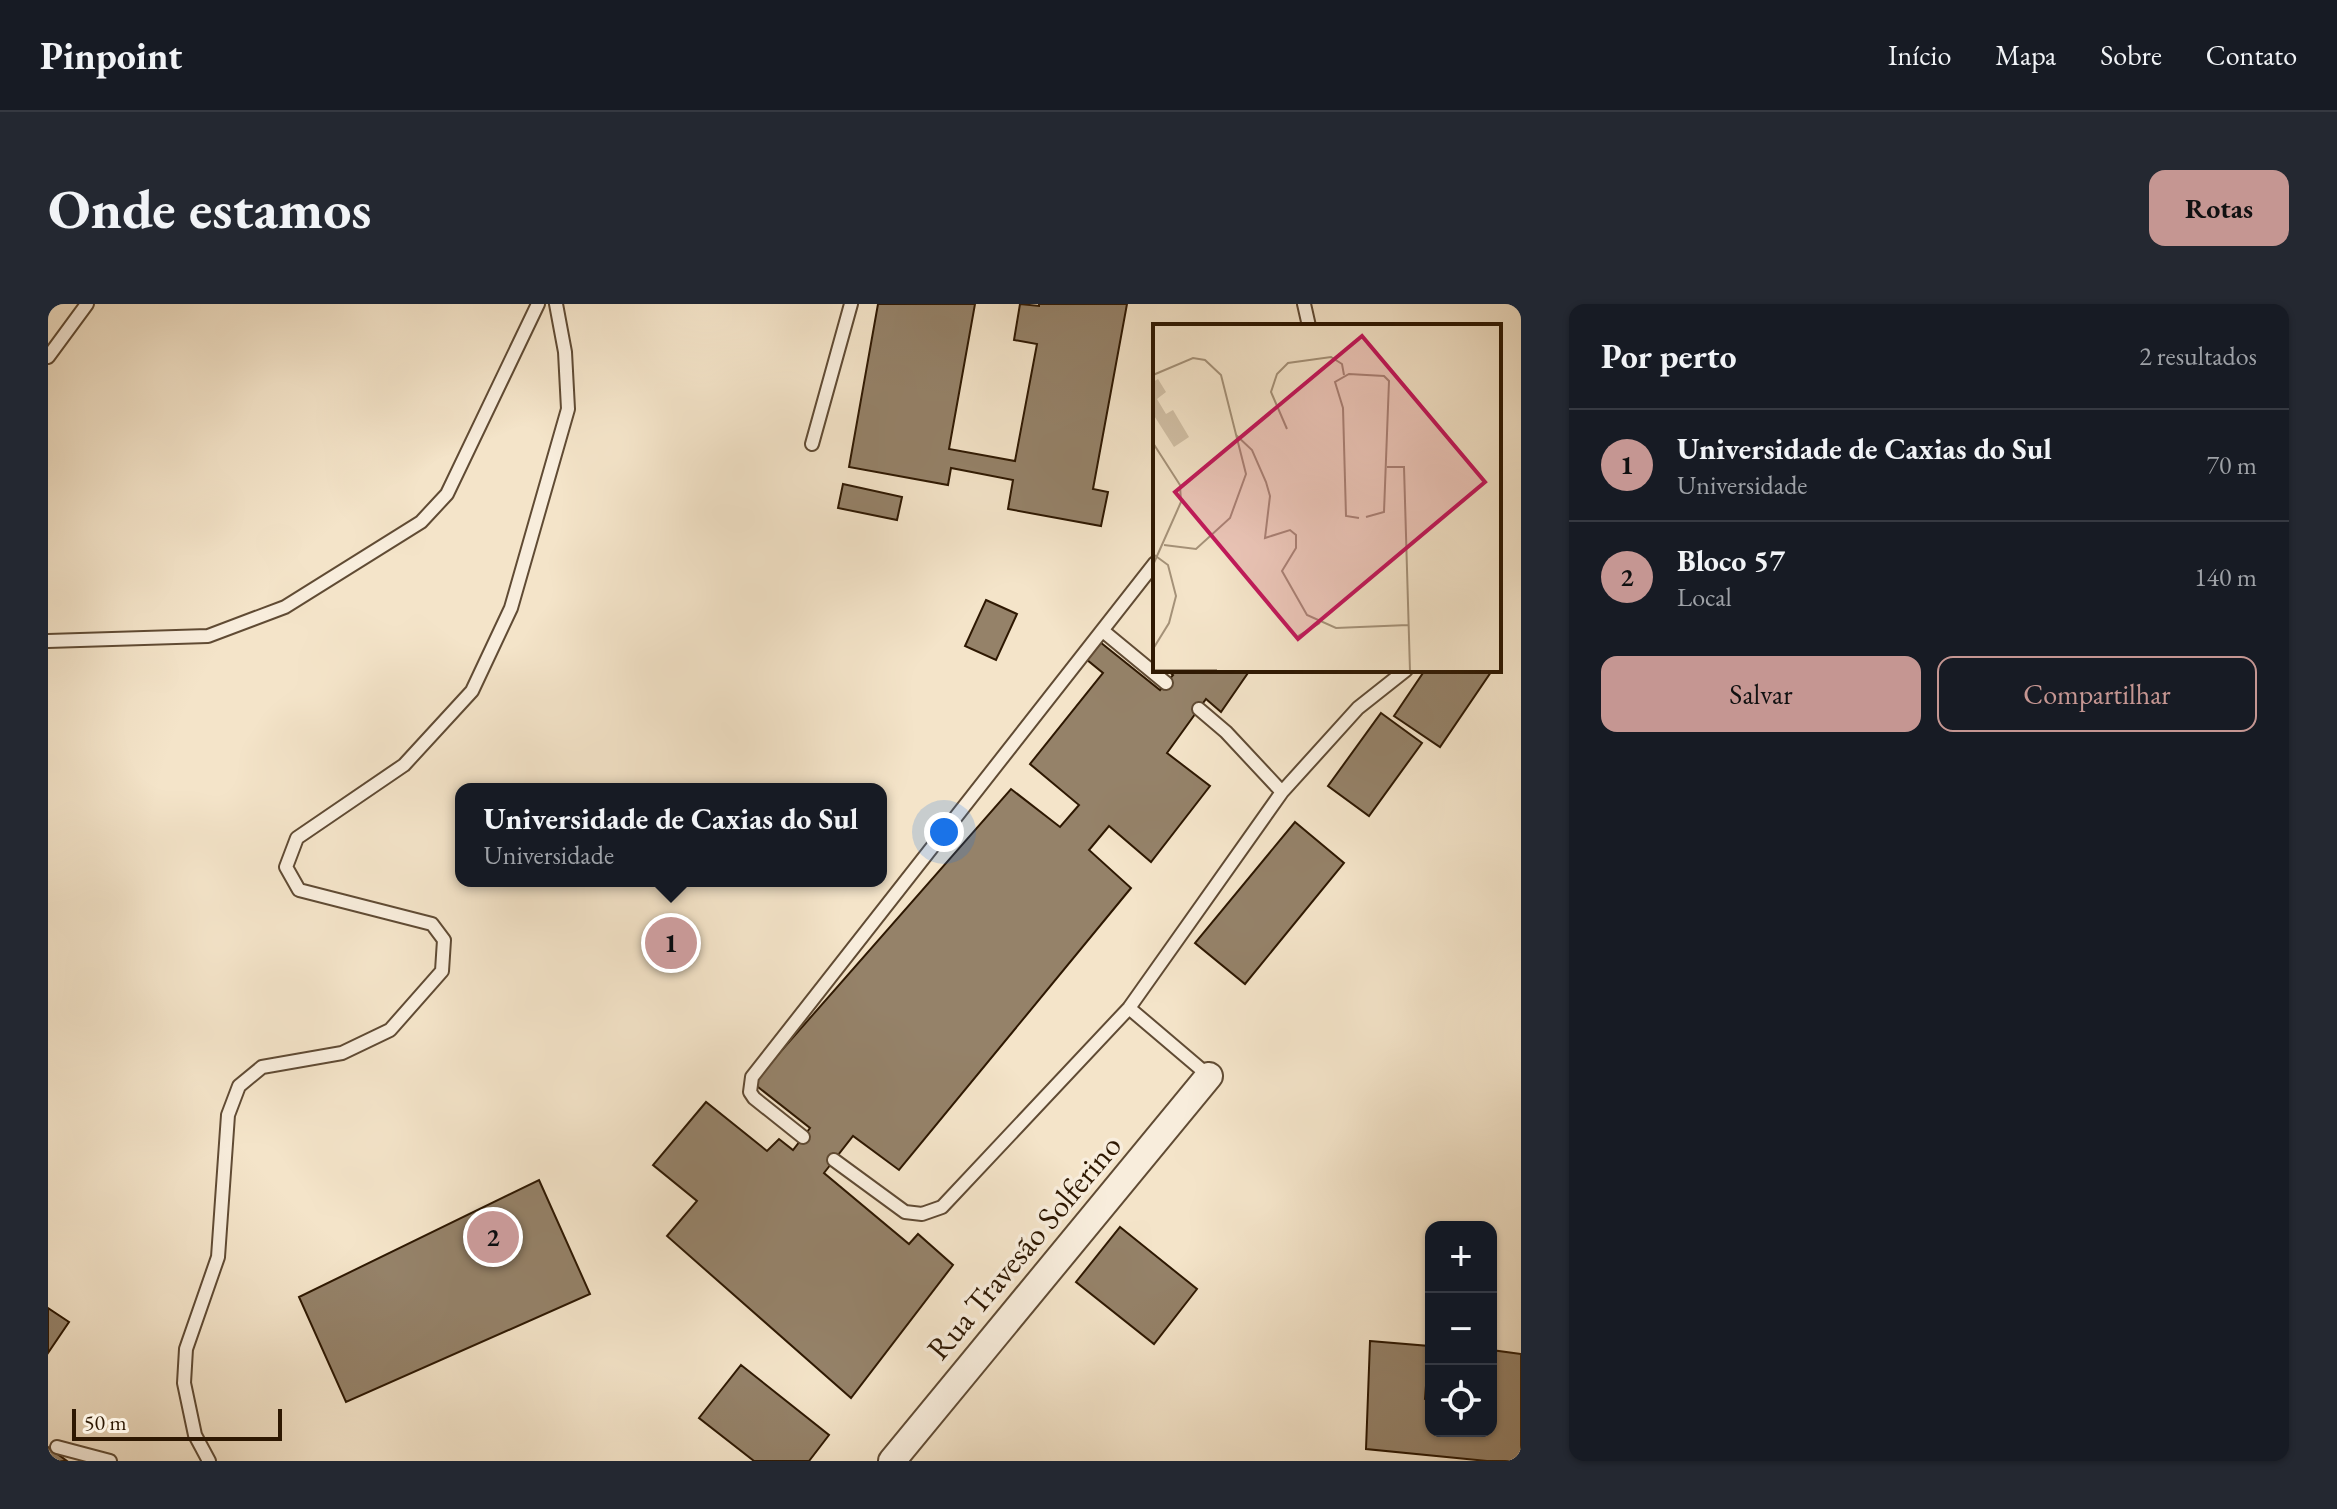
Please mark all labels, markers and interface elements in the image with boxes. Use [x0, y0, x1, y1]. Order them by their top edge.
text: Pinpoint [40, 31, 182, 80]
text: Início [1888, 37, 1951, 73]
text: Mapa [1995, 37, 2056, 73]
text: Sobre [2100, 37, 2162, 73]
text: Contato [2206, 37, 2297, 73]
button: Rotas [2149, 170, 2289, 246]
text: Onde estamos [48, 172, 372, 245]
inset map [1153, 324, 1501, 672]
text: Por perto [1601, 334, 1737, 378]
text: 2 resultados [2139, 339, 2257, 373]
text: Universidade de Caxias do Sul [1677, 429, 2052, 468]
text: 1 [1620, 448, 1634, 482]
text: 70 m [2207, 448, 2257, 482]
text: Universidade [1677, 468, 1807, 502]
text: Bloco 57 [1677, 541, 1785, 580]
text: 2 [1620, 560, 1634, 594]
text: 140 m [2194, 560, 2257, 594]
text: Local [1677, 580, 1732, 614]
button: Salvar [1601, 656, 1921, 732]
button: Compartilhar [1937, 656, 2257, 732]
popup [455, 783, 887, 887]
text: Universidade de Caxias do Sul [484, 799, 858, 838]
your location [924, 812, 964, 852]
text: Universidade [484, 838, 614, 872]
pin: 1 [645, 913, 697, 973]
street label: Rua Travesão Solferino [917, 1125, 1131, 1369]
pin: 2 [467, 1207, 519, 1267]
map controls [1425, 1221, 1497, 1437]
button: + [1425, 1221, 1497, 1293]
button: − [1425, 1293, 1497, 1365]
button: locate [1425, 1365, 1497, 1437]
scale bar [72, 1405, 282, 1441]
text: 50 m [84, 1408, 127, 1437]

